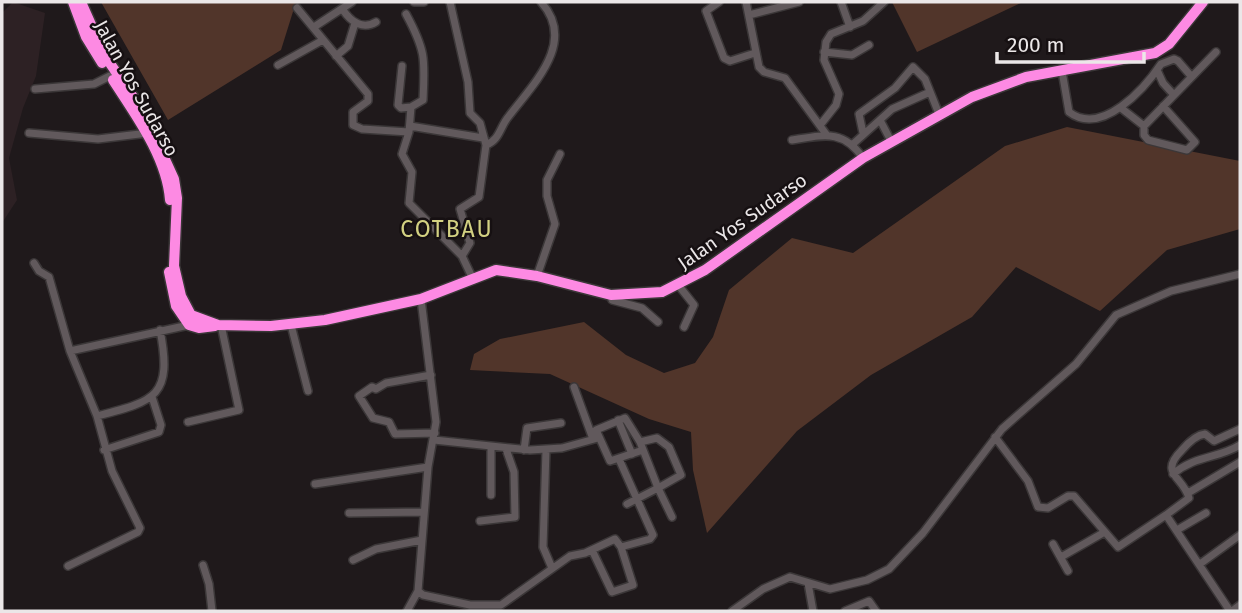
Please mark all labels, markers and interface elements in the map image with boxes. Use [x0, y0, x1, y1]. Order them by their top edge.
street label: Jalan Yos Sudarso [90, 16, 184, 160]
scale bar [997, 21, 1144, 65]
text: 200 m [1007, 32, 1064, 58]
street label: Jalan Yos Sudarso [673, 168, 811, 275]
district label: COTBAU [400, 215, 494, 243]

